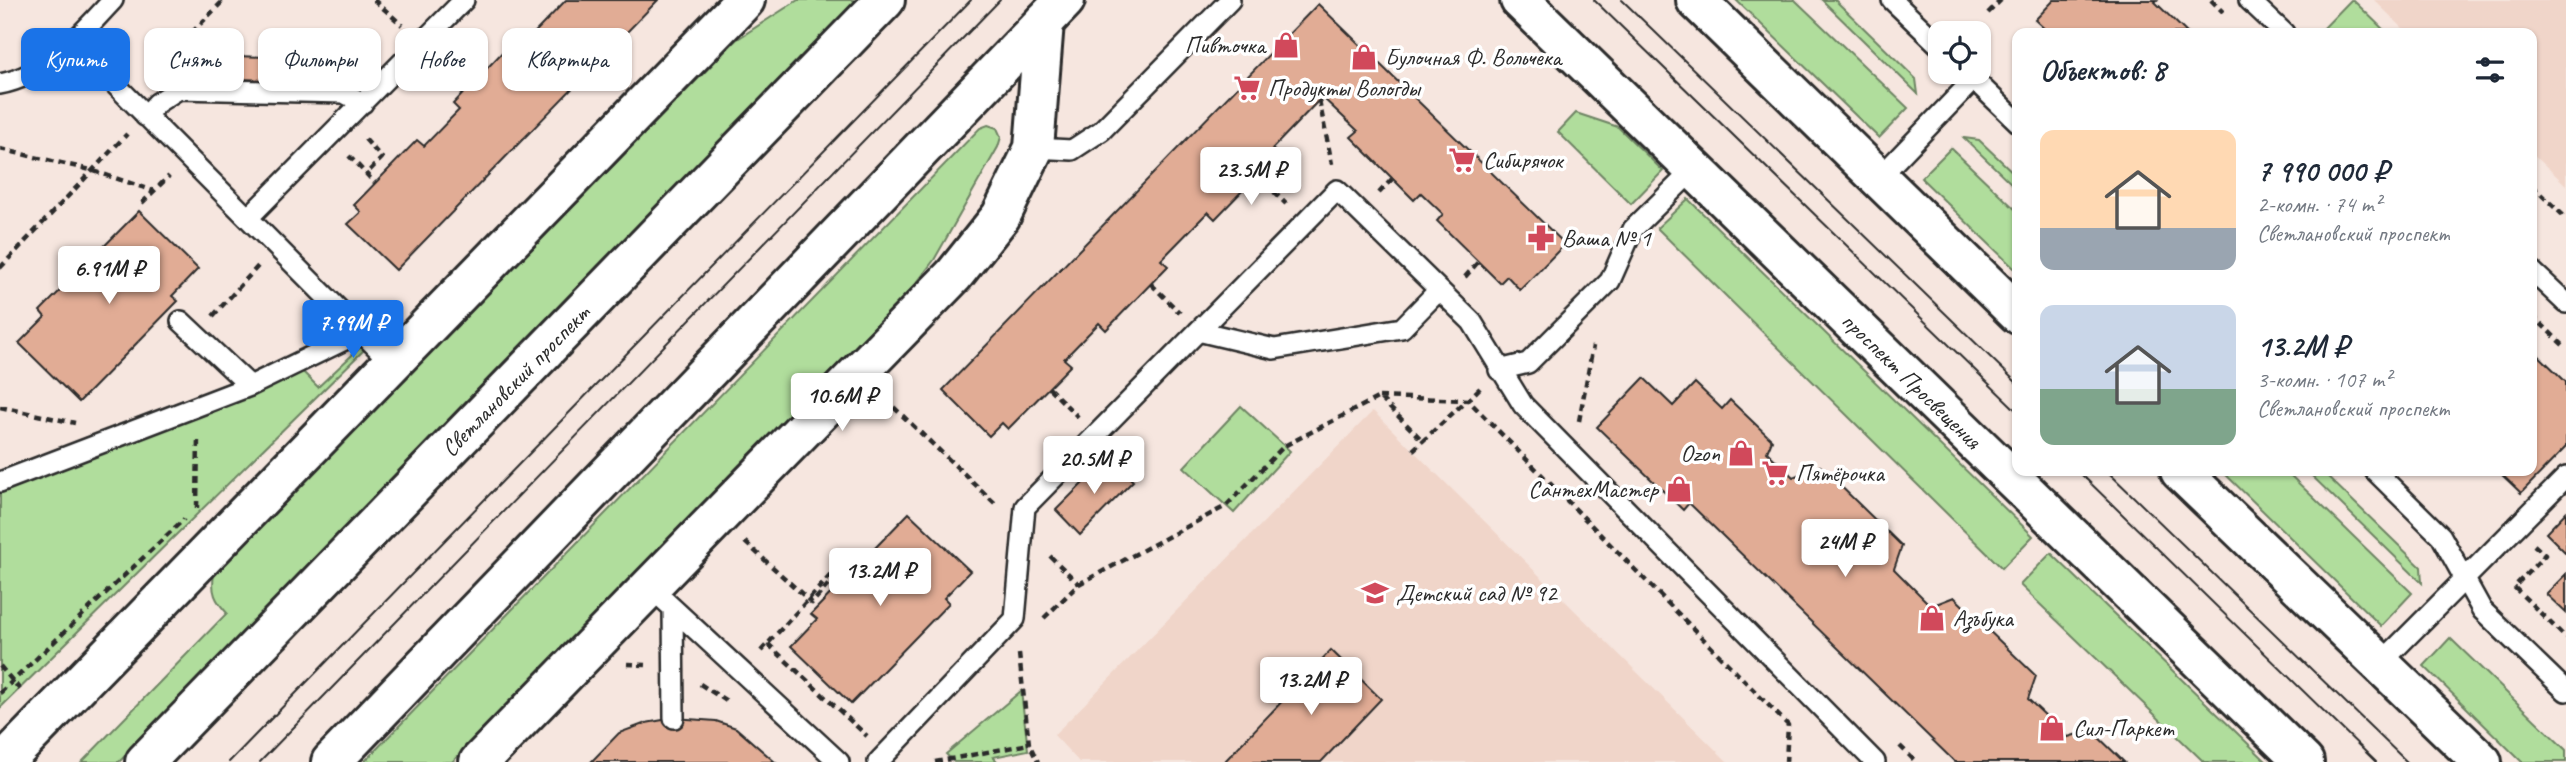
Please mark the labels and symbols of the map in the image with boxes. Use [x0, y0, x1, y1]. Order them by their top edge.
place label: Пивточка [1185, 30, 1267, 60]
shop icon: Пивточка [1271, 30, 1301, 60]
shop icon: Булочная Ф. Вольчека [1349, 42, 1379, 72]
place label: Булочная Ф. Вольчека [1385, 42, 1563, 72]
supermarket icon: Продукты Вологды [1232, 73, 1262, 103]
place label: Продукты Вологды [1268, 73, 1422, 103]
supermarket icon: Сибирячок [1447, 145, 1477, 175]
place label: Сибирячок [1483, 145, 1565, 175]
pin: 23.5M ₽ [1186, 148, 1316, 207]
pharmacy icon: Ваша № 1 [1526, 223, 1556, 253]
place label: Ваша № 1 [1562, 223, 1652, 253]
pin: 6.91M ₽ [44, 246, 174, 306]
street label: Светлановский проспект [435, 297, 597, 463]
pin: 7.99M ₽ [288, 300, 418, 360]
street label: проспект Просвещения [1835, 306, 1989, 456]
pin: 10.6M ₽ [777, 374, 907, 433]
pin: 20.5M ₽ [1029, 436, 1159, 496]
place label: Ozon [1681, 438, 1720, 468]
shop icon: Ozon [1726, 438, 1756, 468]
supermarket icon: Пятёрочка [1760, 458, 1790, 488]
place label: Пятёрочка [1796, 458, 1885, 488]
place label: СантехМастер [1528, 474, 1660, 504]
shop icon: СантехМастер [1664, 474, 1694, 504]
pin: 24M ₽ [1796, 520, 1894, 579]
pin: 13.2M ₽ [815, 548, 945, 608]
school or university icon: Детский сад № 92 [1360, 578, 1390, 608]
place label: Детский сад № 92 [1396, 578, 1559, 608]
shop icon: Азъбука [1917, 603, 1947, 633]
place label: Азъбука [1953, 603, 2014, 634]
pin: 13.2M ₽ [1246, 658, 1376, 717]
shop icon: Сил-Паркет [2037, 713, 2067, 743]
place label: Сил-Паркет [2073, 713, 2174, 743]

